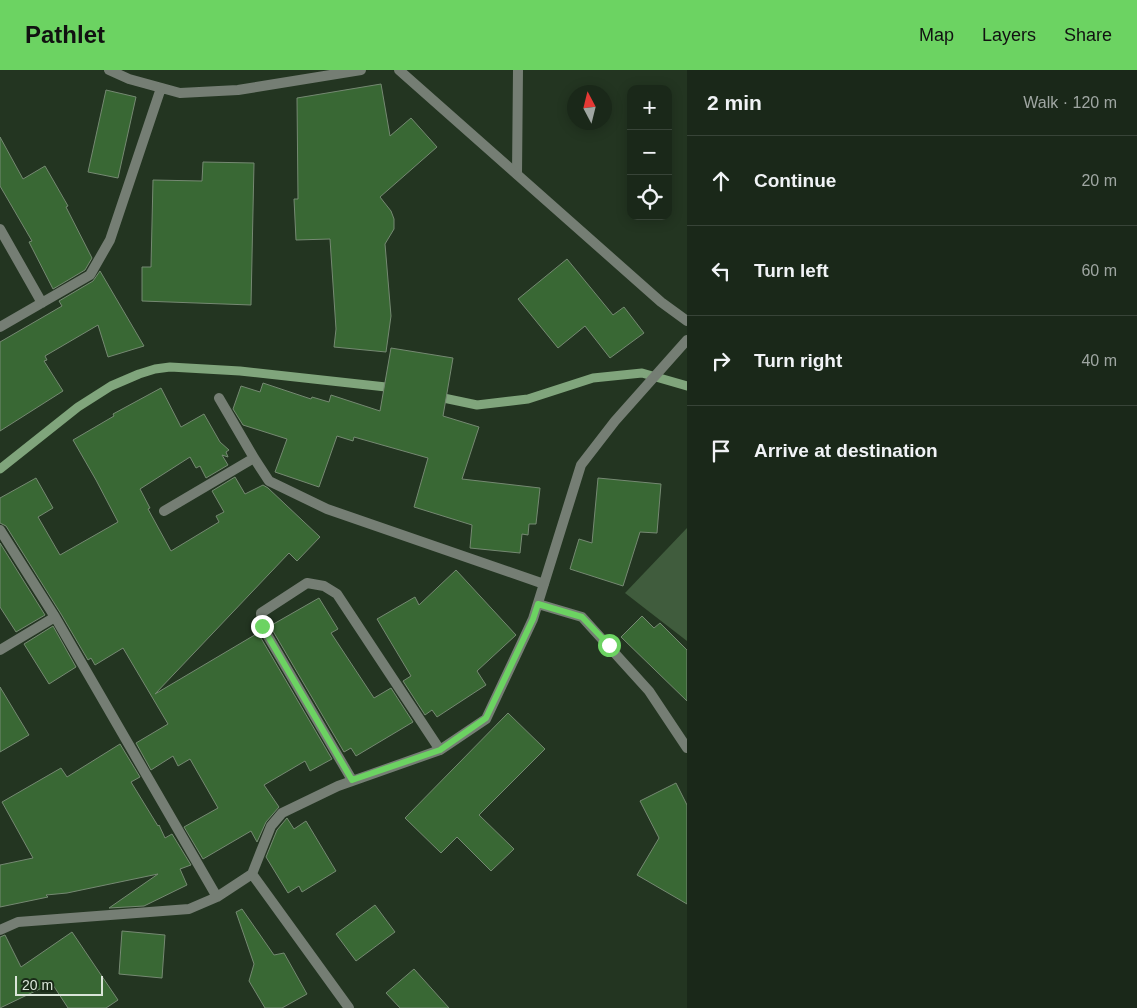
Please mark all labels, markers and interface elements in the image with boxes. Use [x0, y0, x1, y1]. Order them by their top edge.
text: Pathlet [25, 21, 105, 48]
text: Map [919, 25, 954, 45]
text: Layers [982, 25, 1036, 45]
text: Share [1064, 25, 1112, 45]
north arrow [567, 85, 612, 130]
map controls [627, 85, 672, 220]
button: + [627, 85, 672, 130]
text: 2 min [707, 91, 762, 114]
text: Walk · 120 m [1023, 94, 1117, 111]
button: − [627, 130, 672, 175]
icon: ahead [707, 167, 735, 195]
text: Continue [754, 170, 836, 191]
text: 20 m [1081, 172, 1117, 189]
button: locate [627, 175, 672, 220]
icon: left [707, 257, 735, 285]
text: Turn left [754, 260, 829, 281]
text: 60 m [1081, 262, 1117, 279]
icon: right [707, 347, 735, 375]
text: Turn right [754, 350, 842, 371]
text: 40 m [1081, 352, 1117, 369]
icon: arrive [707, 437, 735, 465]
text: Arrive at destination [754, 440, 938, 461]
route end [251, 615, 274, 638]
route start [598, 634, 621, 657]
scale bar [15, 973, 102, 996]
text: 20 m [22, 977, 53, 993]

